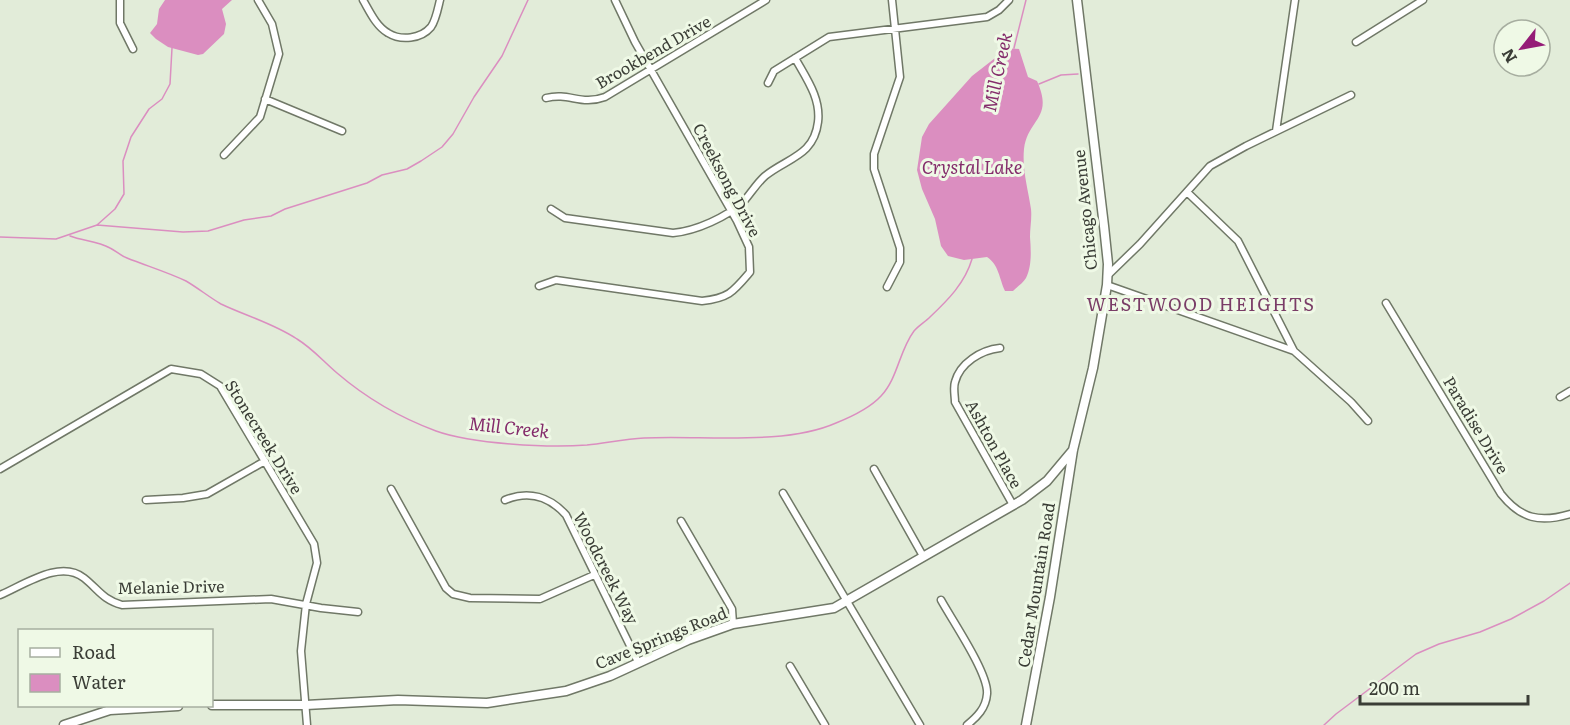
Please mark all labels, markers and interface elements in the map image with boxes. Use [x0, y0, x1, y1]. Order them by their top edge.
street label: Brookbend Drive [590, 8, 715, 94]
north arrow [1492, 18, 1552, 78]
water label: Mill Creek [975, 29, 1018, 114]
text: N [1495, 44, 1522, 68]
street label: Creeksong Drive [688, 118, 768, 241]
street label: Chicago Avenue [1066, 149, 1102, 271]
water label: Crystal Lake [922, 153, 1022, 180]
district label: WESTWOOD HEIGHTS [1086, 290, 1316, 317]
street label: Paradise Drive [1438, 371, 1515, 478]
street label: Stonecreek Drive [220, 375, 310, 498]
street label: Ashton Place [961, 395, 1029, 492]
water label: Mill Creek [468, 409, 551, 444]
street label: Cedar Mountain Road [1010, 500, 1060, 669]
street label: Woodcreek Way [568, 507, 646, 629]
street label: Melanie Drive [117, 573, 225, 599]
street label: Cave Springs Road [591, 600, 730, 674]
legend [18, 629, 213, 707]
text: Road [72, 638, 116, 665]
text: Water [72, 668, 126, 695]
scale bar [1360, 668, 1528, 706]
text: 200 m [1369, 674, 1420, 701]

